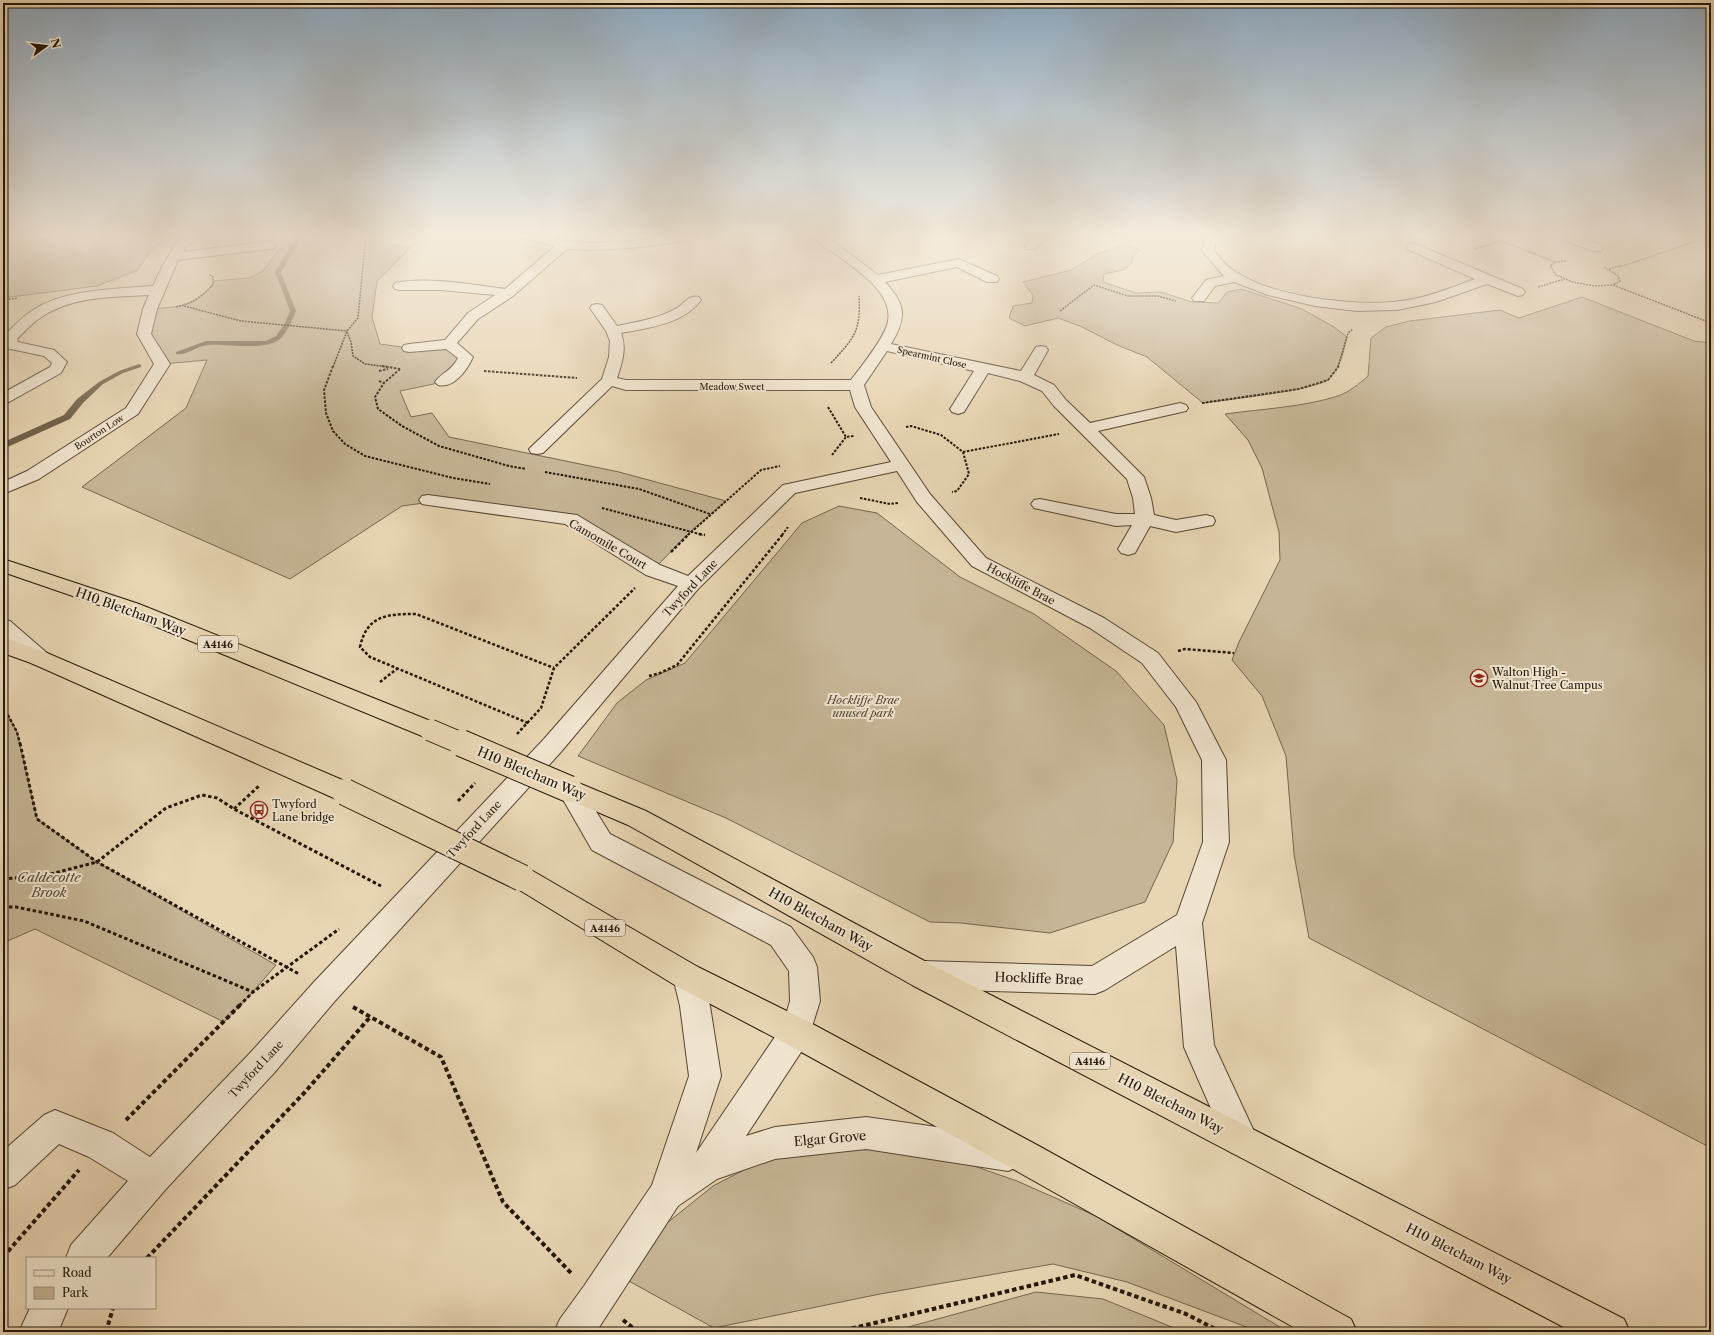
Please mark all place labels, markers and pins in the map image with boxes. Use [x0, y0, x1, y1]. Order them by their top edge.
place label: Walton High - Walnut Tree Campus [1491, 665, 1603, 692]
school or university icon: Walton High - Walnut Tree Campus [1469, 668, 1489, 688]
place label: Twyford Lane bridge [272, 797, 334, 824]
bus stop icon: Twyford Lane bridge [249, 800, 269, 820]

